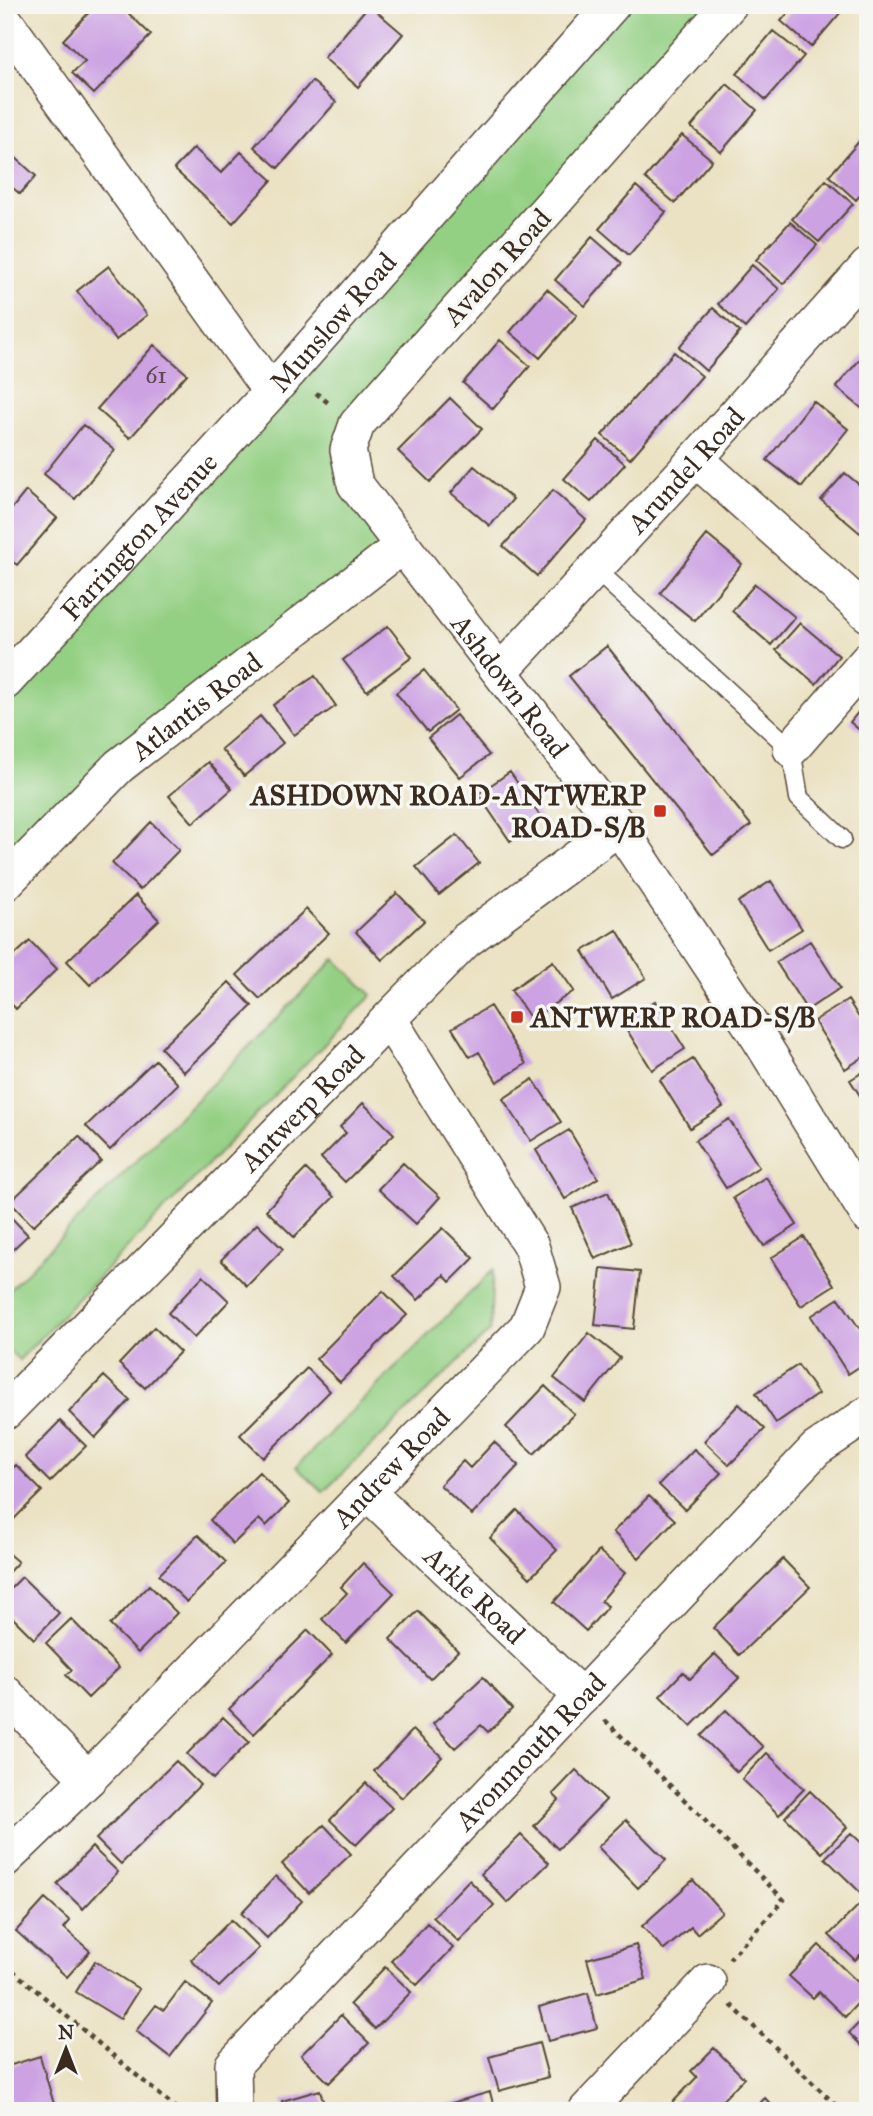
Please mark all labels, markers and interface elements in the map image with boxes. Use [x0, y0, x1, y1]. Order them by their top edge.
street label: Avalon Road [435, 201, 559, 334]
street label: Munslow Road [262, 245, 404, 399]
house number: 61 [145, 360, 167, 390]
street label: Arundel Road [619, 399, 752, 541]
street label: Farrington Avenue [53, 445, 225, 627]
street label: Ashdown Road [443, 606, 577, 765]
street label: Atlantis Road [123, 644, 269, 769]
place label: ASHDOWN ROAD-ANTWERP ROAD-S/B [249, 778, 646, 845]
marker: ASHDOWN ROAD-ANTWERP ROAD-S/B [652, 803, 668, 819]
place label: ANTWERP ROAD-S/B [529, 1000, 816, 1035]
marker: ANTWERP ROAD-S/B [509, 1009, 525, 1025]
street label: Antwerp Road [232, 1037, 372, 1179]
street label: Andrew Road [324, 1400, 457, 1535]
street label: Arkle Road [416, 1538, 533, 1651]
street label: Avonmouth Road [446, 1665, 613, 1838]
north arrow [32, 2014, 102, 2084]
text: N [58, 2021, 74, 2044]

